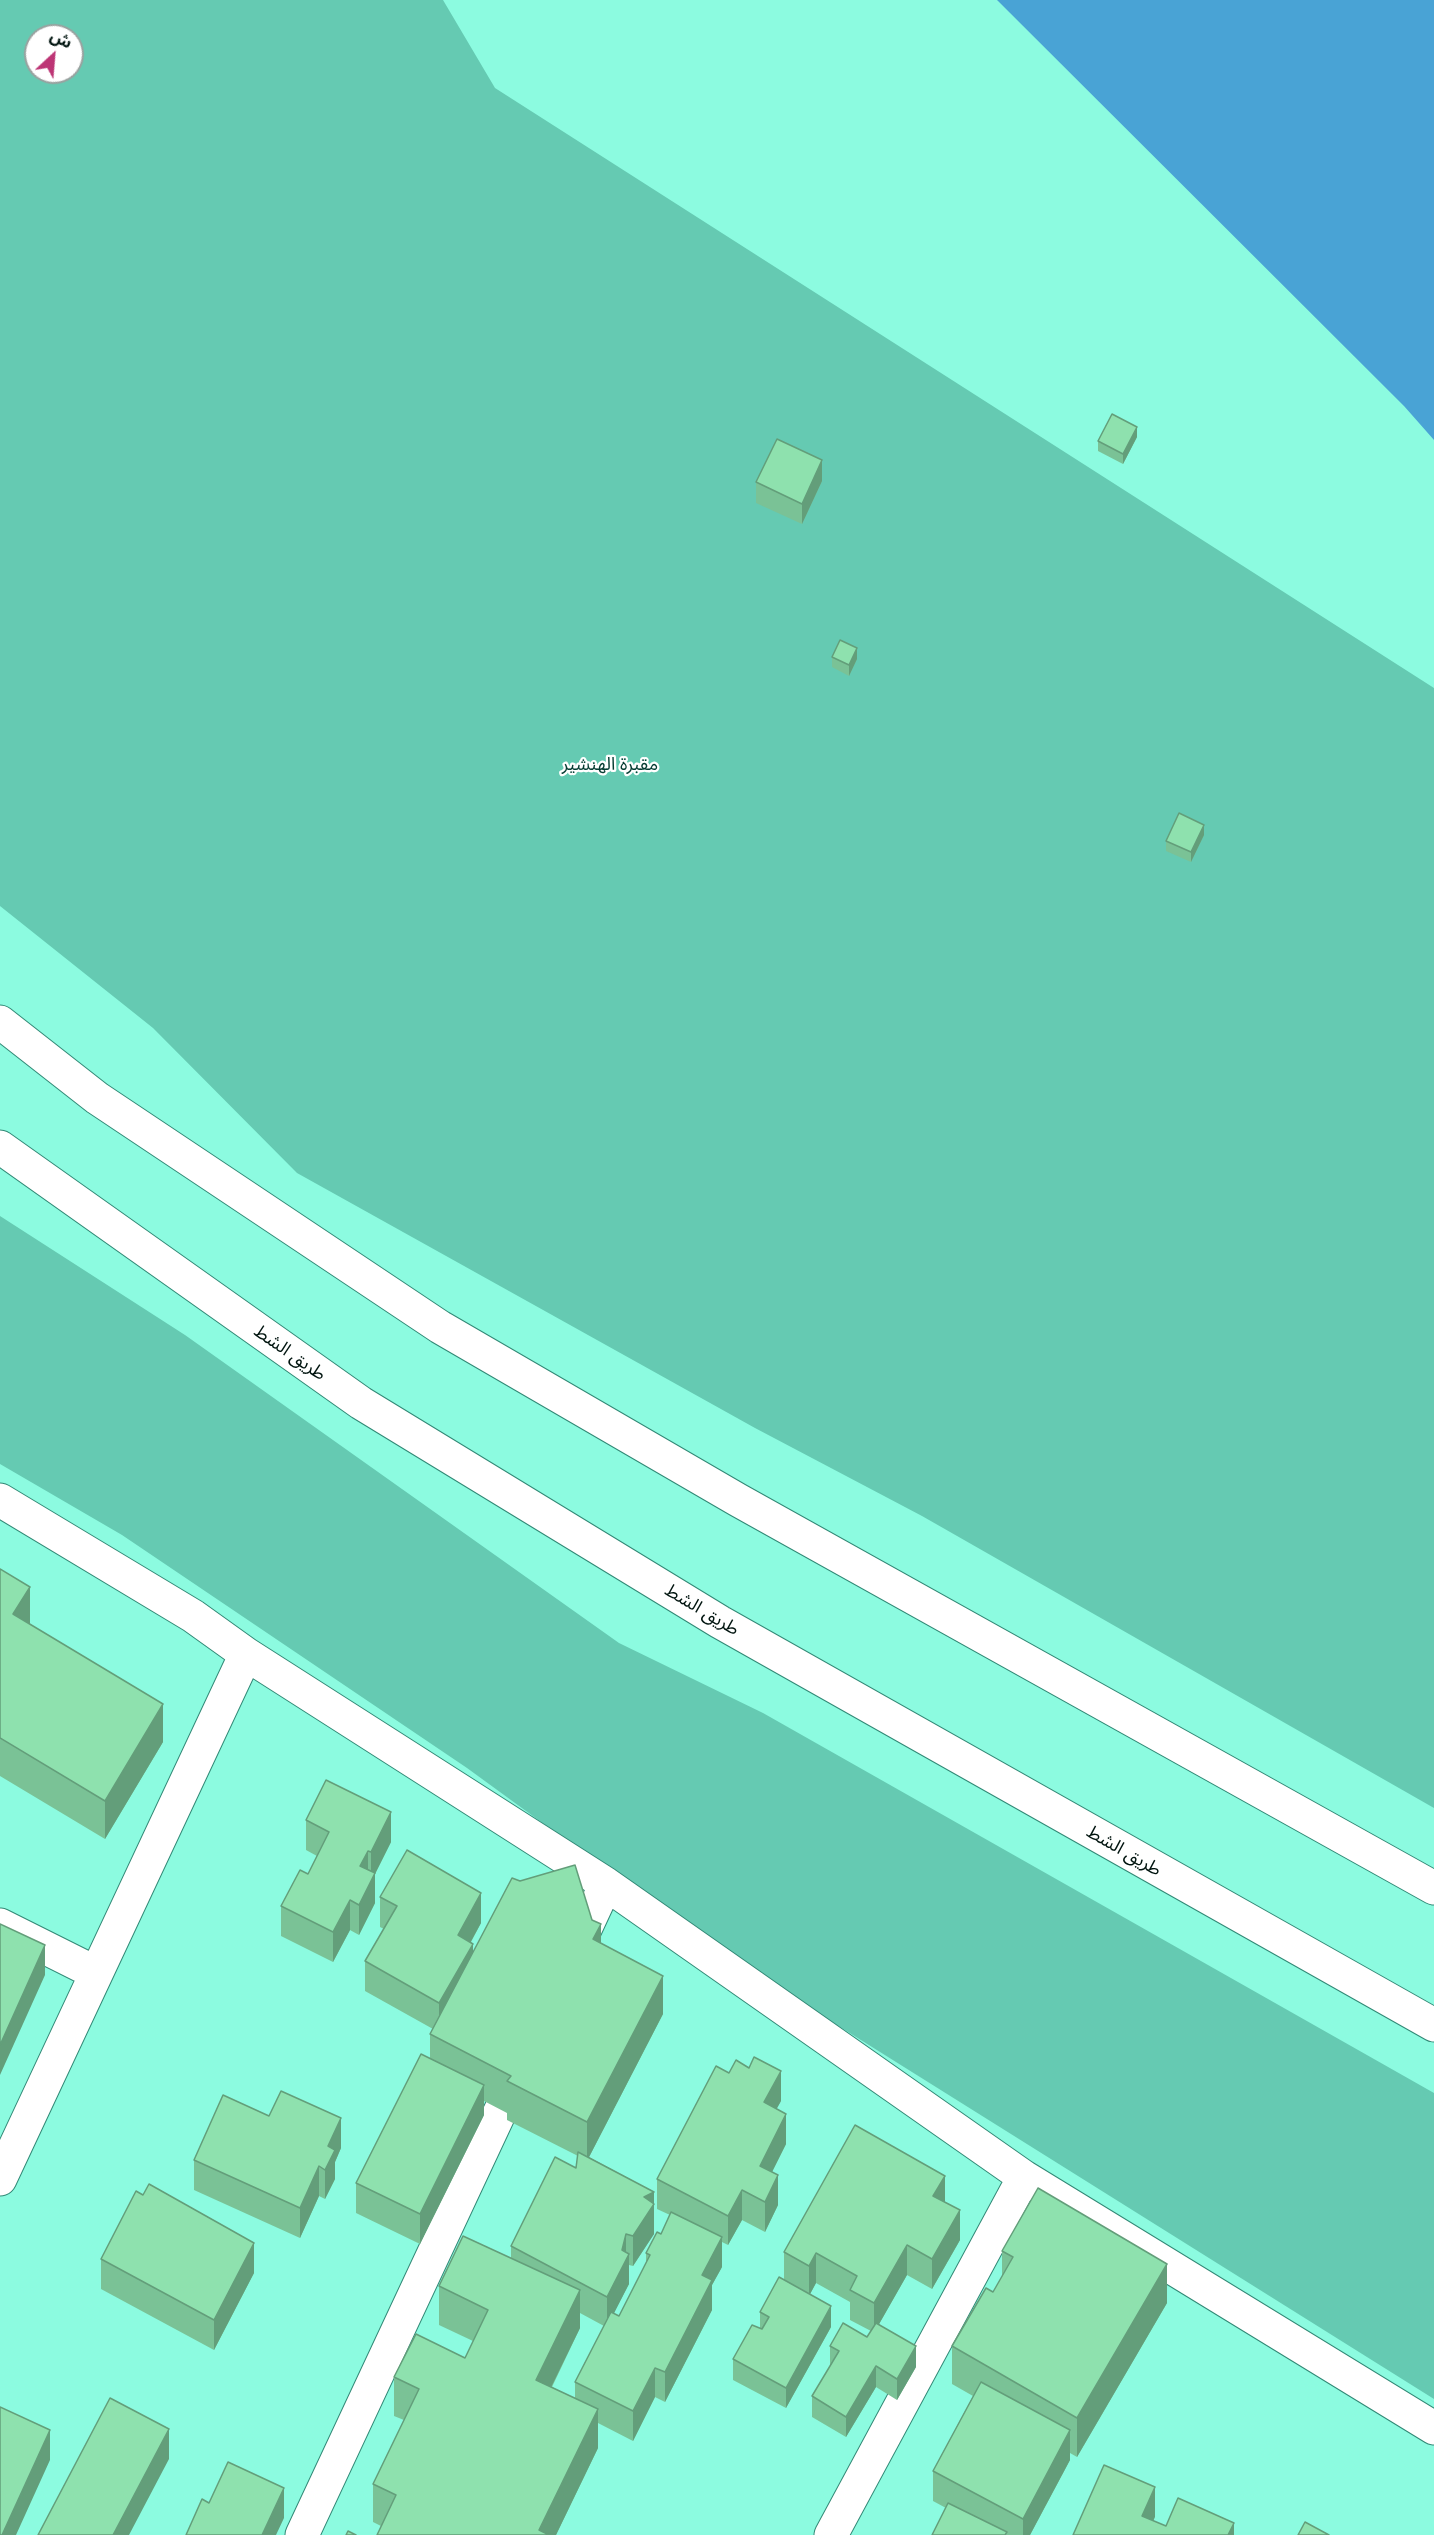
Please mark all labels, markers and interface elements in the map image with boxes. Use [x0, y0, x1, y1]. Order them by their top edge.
north arrow [24, 24, 84, 84]
text: ش [47, 26, 75, 53]
park label: مقبرة الهنشير [562, 754, 658, 776]
street label: طريق الشط [250, 1320, 330, 1386]
street label: طريق الشط [661, 1579, 743, 1641]
street label: طريق الشط [1083, 1821, 1165, 1881]

